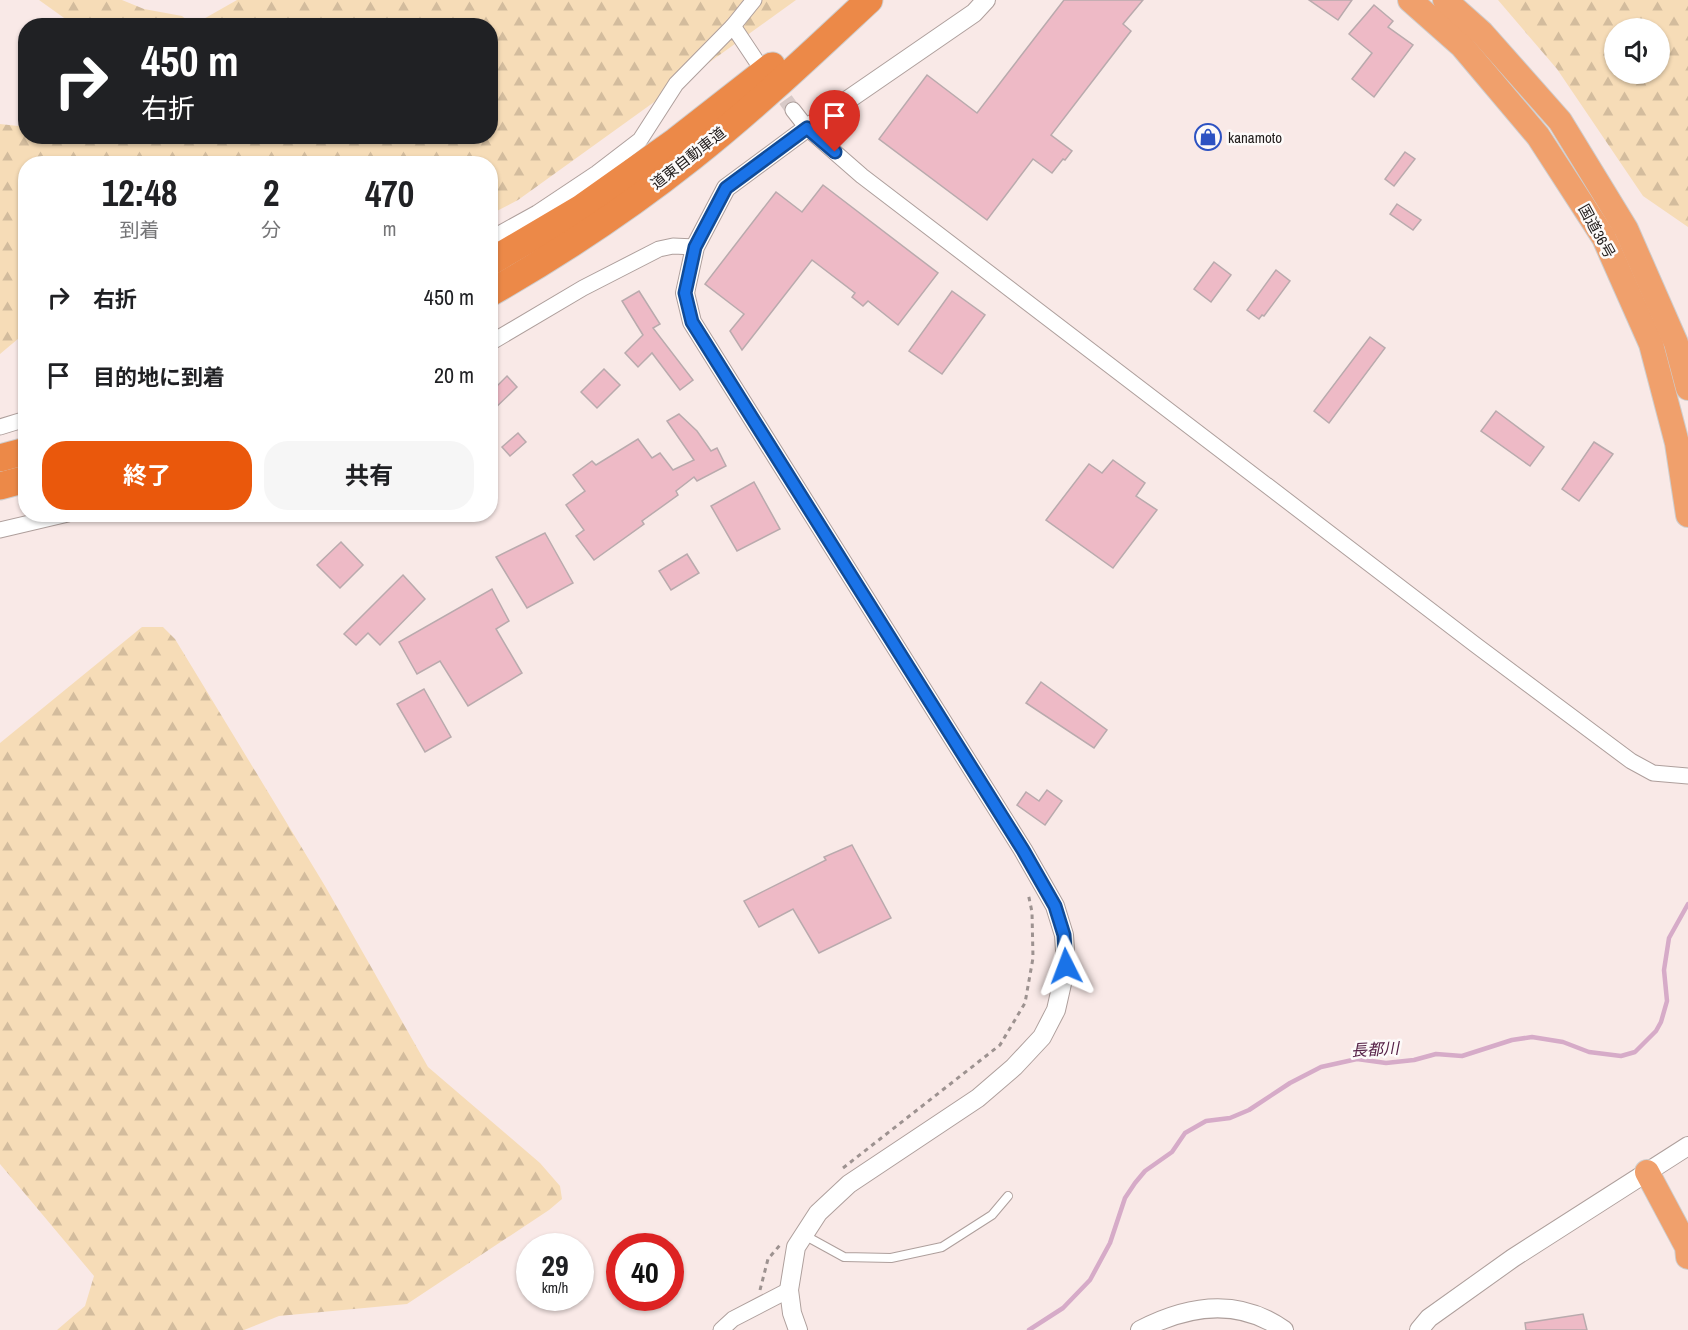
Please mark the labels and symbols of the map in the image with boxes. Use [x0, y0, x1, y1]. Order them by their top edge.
pin [809, 90, 860, 152]
street label: 道東自動車道 [646, 122, 730, 194]
shop icon: kanamoto [1193, 122, 1223, 152]
place label: kanamoto [1228, 127, 1282, 148]
street label: 国道36号 [1574, 200, 1620, 262]
position arrow [1034, 934, 1098, 998]
water label: 長都川 [1350, 1037, 1402, 1061]
speed limit sign: 40 [606, 1233, 684, 1311]

